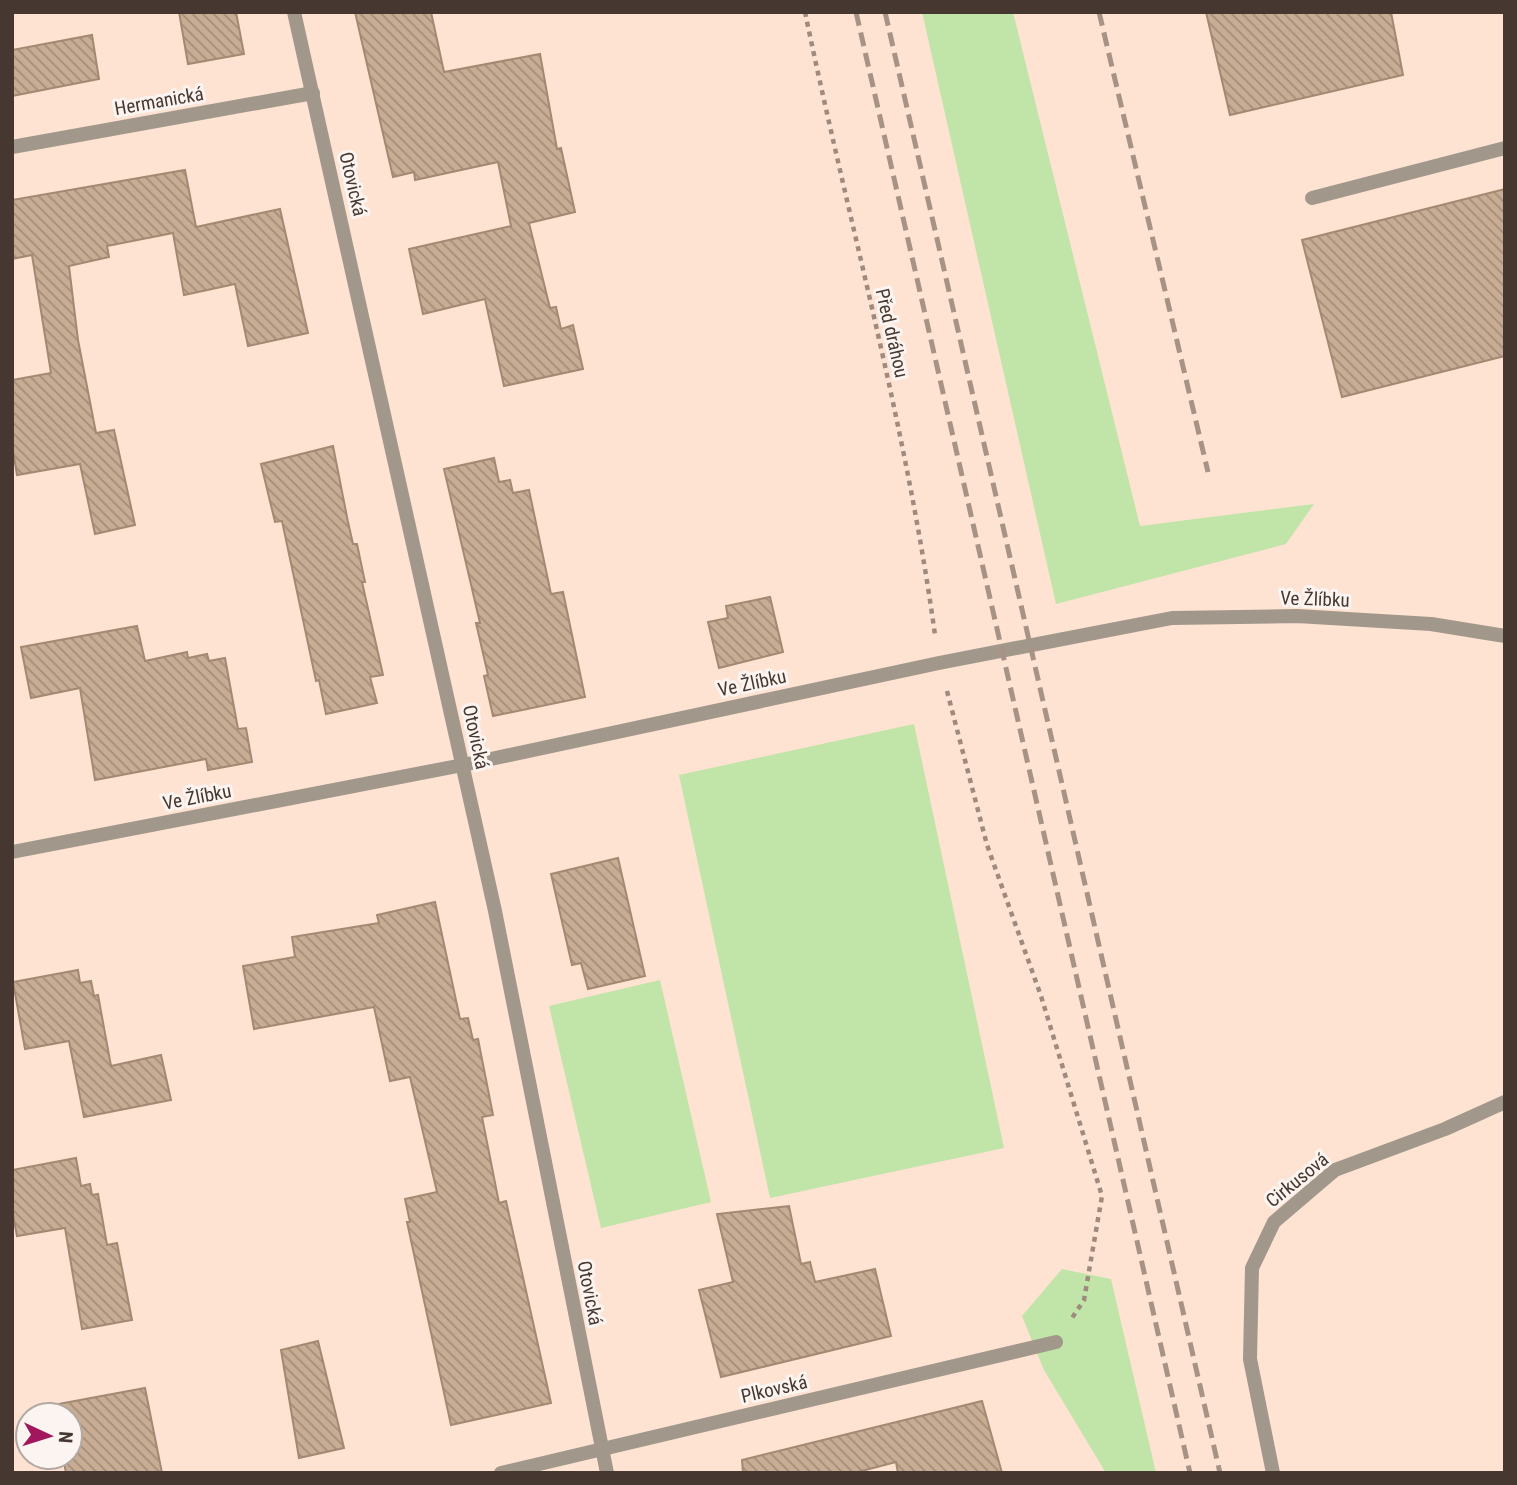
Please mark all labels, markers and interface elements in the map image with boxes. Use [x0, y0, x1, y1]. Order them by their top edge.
street label: Hermanická [113, 82, 205, 120]
street label: Otovická [334, 150, 372, 218]
street label: Před dráhou [871, 286, 913, 380]
street label: Ve Žlíbku [1280, 586, 1350, 612]
street label: Ve Žlíbku [716, 665, 788, 701]
street label: Otovická [458, 703, 494, 771]
street label: Ve Žlíbku [161, 779, 233, 815]
street label: Cirkusová [1261, 1148, 1333, 1212]
street label: Otovická [572, 1259, 608, 1327]
street label: Plkovská [739, 1370, 809, 1408]
north arrow [14, 1401, 84, 1471]
text: N [54, 1431, 77, 1444]

